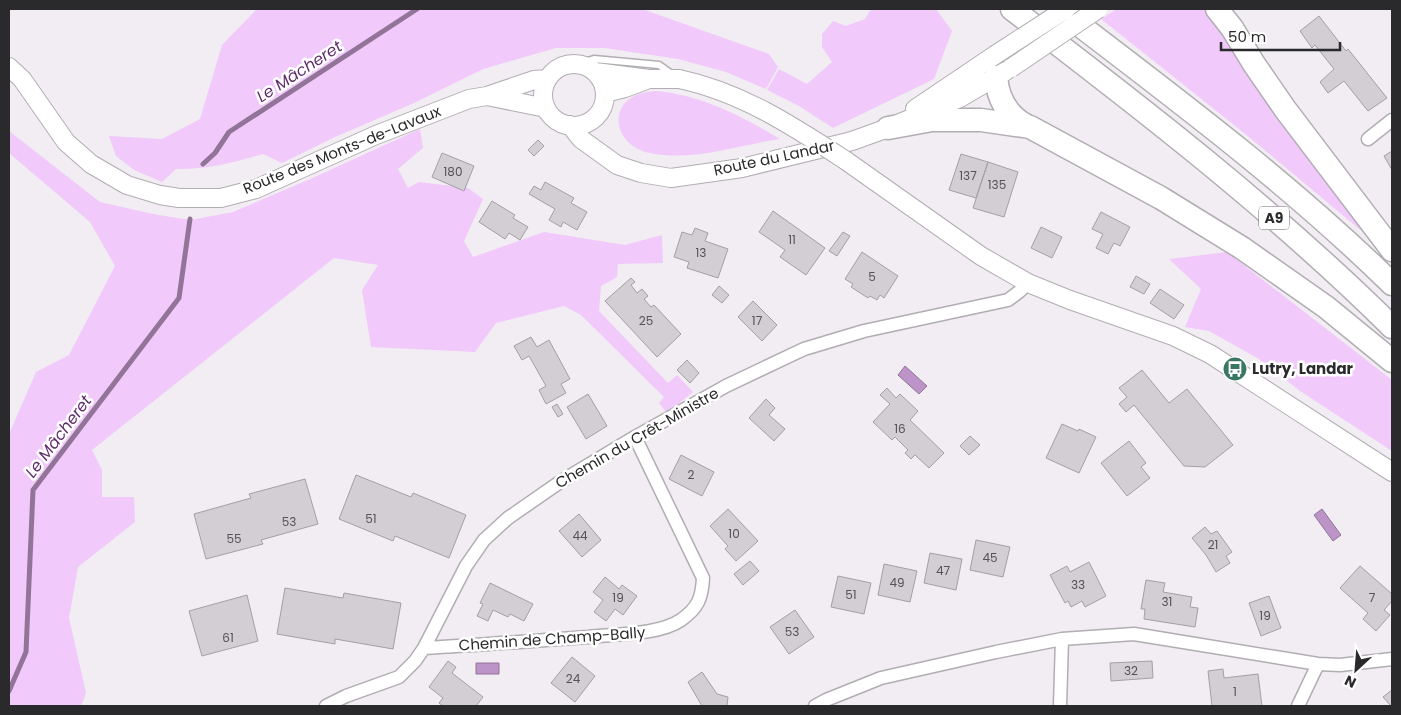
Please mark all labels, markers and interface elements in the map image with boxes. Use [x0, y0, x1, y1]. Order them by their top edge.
scale bar [1221, 20, 1340, 52]
text: 50 m [1228, 26, 1266, 47]
water label: Le Mâcheret [252, 35, 348, 108]
street label: Route des Monts-de-Lavaux [240, 100, 444, 199]
street label: Route du Landar [712, 134, 837, 181]
house number: 180 [444, 163, 462, 180]
house number: 137 [959, 167, 977, 184]
house number: 135 [988, 176, 1006, 193]
road number: A9 [1259, 207, 1289, 230]
house number: 11 [788, 231, 796, 248]
house number: 13 [696, 244, 706, 261]
house number: 5 [868, 268, 876, 285]
house number: 25 [639, 312, 653, 329]
house number: 17 [752, 312, 763, 329]
bus stop icon: Lutry, Landar [1222, 356, 1248, 382]
place label: Lutry, Landar [1252, 358, 1354, 379]
street label: Chemin du Crêt-Ministre [551, 382, 722, 493]
water label: Le Mâcheret [20, 389, 98, 482]
house number: 16 [894, 420, 906, 437]
house number: 2 [688, 466, 695, 483]
house number: 51 [365, 510, 377, 527]
house number: 53 [282, 513, 296, 530]
house number: 10 [728, 525, 740, 542]
house number: 44 [572, 527, 588, 544]
house number: 55 [226, 530, 242, 547]
house number: 21 [1208, 536, 1218, 553]
house number: 45 [982, 549, 998, 566]
house number: 47 [936, 562, 950, 579]
house number: 49 [889, 574, 905, 591]
house number: 33 [1071, 576, 1085, 593]
house number: 51 [845, 586, 857, 603]
house number: 19 [612, 589, 624, 606]
house number: 7 [1369, 589, 1376, 606]
house number: 31 [1162, 593, 1172, 610]
house number: 19 [1259, 607, 1271, 624]
street label: Chemin de Champ-Bally [458, 621, 647, 655]
house number: 53 [785, 623, 799, 640]
house number: 61 [222, 629, 234, 646]
north arrow [1331, 645, 1381, 695]
house number: 32 [1124, 662, 1138, 679]
house number: 24 [566, 670, 581, 687]
text: N [1341, 670, 1359, 693]
house number: 1 [1233, 683, 1237, 700]

